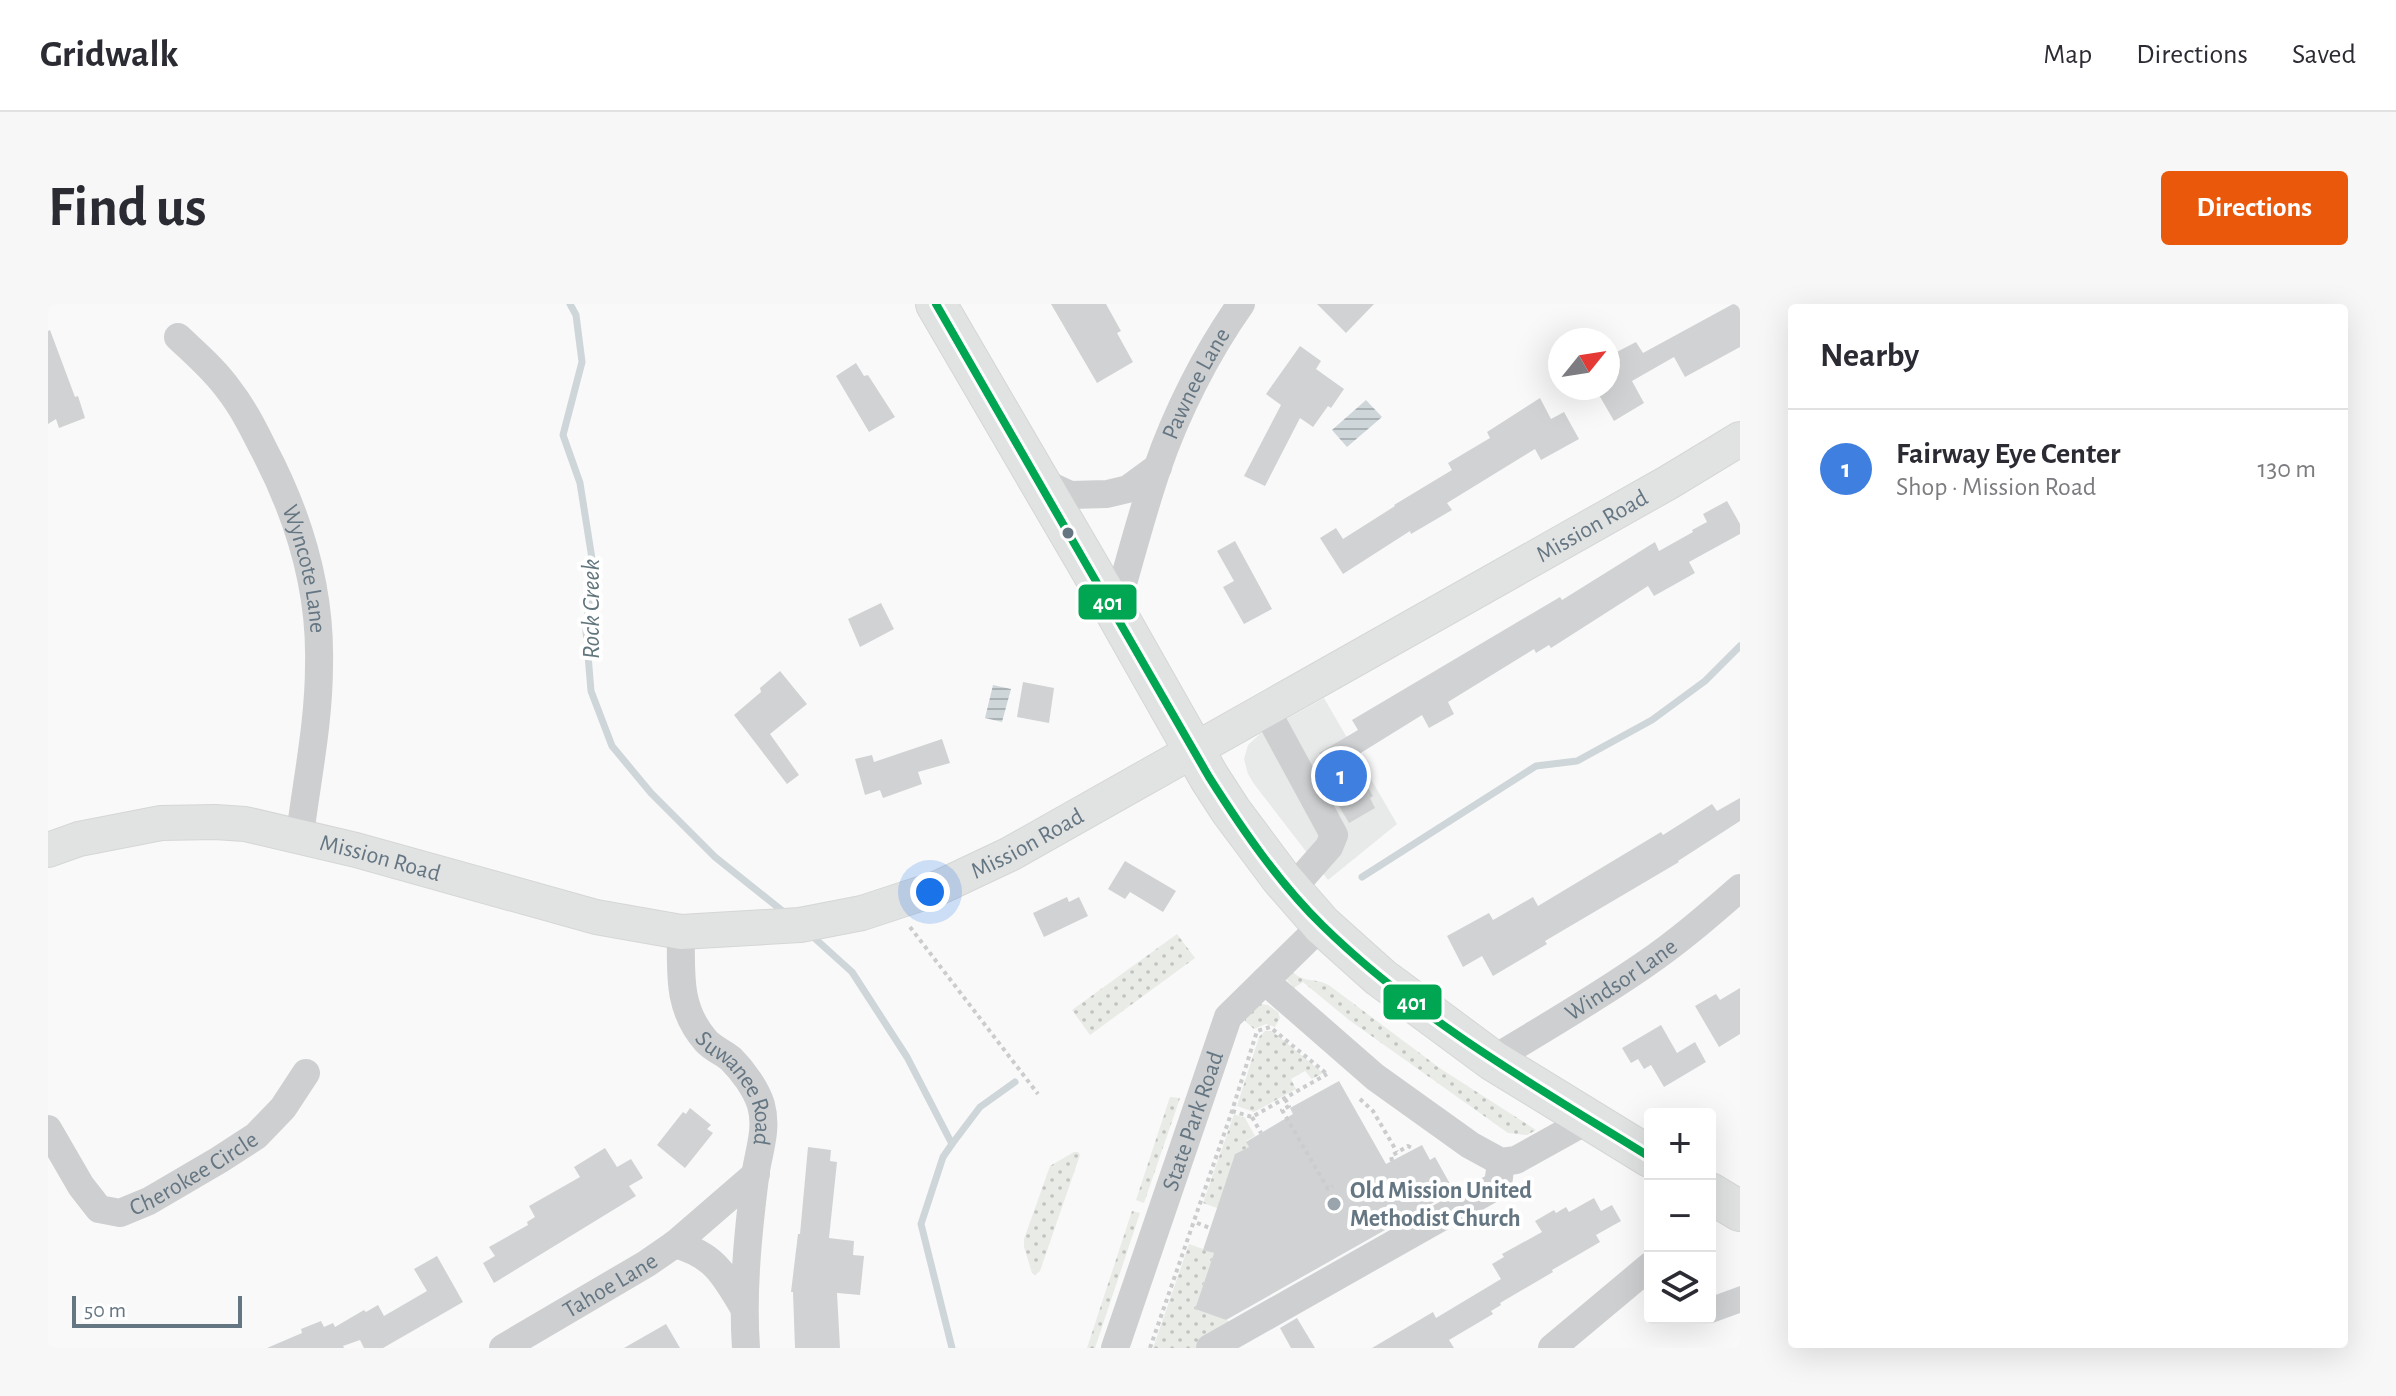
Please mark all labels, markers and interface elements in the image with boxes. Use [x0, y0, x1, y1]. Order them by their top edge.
text: Gridwalk [40, 36, 178, 74]
text: Map [2043, 41, 2092, 69]
text: Directions [2136, 41, 2248, 69]
text: Saved [2292, 41, 2356, 69]
button: Directions [2161, 171, 2348, 245]
text: Find us [48, 180, 206, 236]
street label: Pawnee Lane [1158, 324, 1235, 443]
north arrow [1548, 328, 1620, 400]
text: Nearby [1820, 339, 1919, 373]
text: Fairway Eye Center [1896, 439, 2121, 469]
text: 1 [1841, 456, 1851, 482]
text: 130 m [2258, 456, 2316, 482]
text: Shop · Mission Road [1896, 474, 2096, 500]
street label: Mission Road [1532, 486, 1652, 567]
street label: Wyncote Lane [277, 502, 329, 634]
unlabelled marker [1060, 525, 1076, 541]
water label: Rock Creek [578, 559, 604, 659]
line badge: 401 [1077, 583, 1138, 621]
text: 401 [1093, 592, 1123, 614]
pin: 1 [1315, 746, 1367, 806]
street label: Mission Road [967, 804, 1088, 884]
street label: Mission Road [317, 831, 443, 886]
your location [910, 872, 950, 912]
street label: Windsor Lane [1561, 935, 1682, 1026]
line badge: 401 [1382, 983, 1443, 1021]
text: 401 [1397, 992, 1427, 1014]
street label: Suwanee Road [690, 1027, 775, 1147]
street label: State Park Road [1159, 1048, 1228, 1194]
map controls [1644, 1108, 1716, 1324]
button: + [1644, 1108, 1716, 1180]
street label: Cherokee Circle [126, 1127, 262, 1221]
place label: Old Mission United Methodist Church [1350, 1179, 1532, 1231]
button: − [1644, 1180, 1716, 1252]
marker: Old Mission United Methodist Church [1325, 1195, 1343, 1213]
street label: Tahoe Lane [559, 1249, 662, 1323]
button: layers [1644, 1252, 1716, 1324]
scale bar [72, 1292, 242, 1328]
text: 50 m [84, 1299, 126, 1321]

